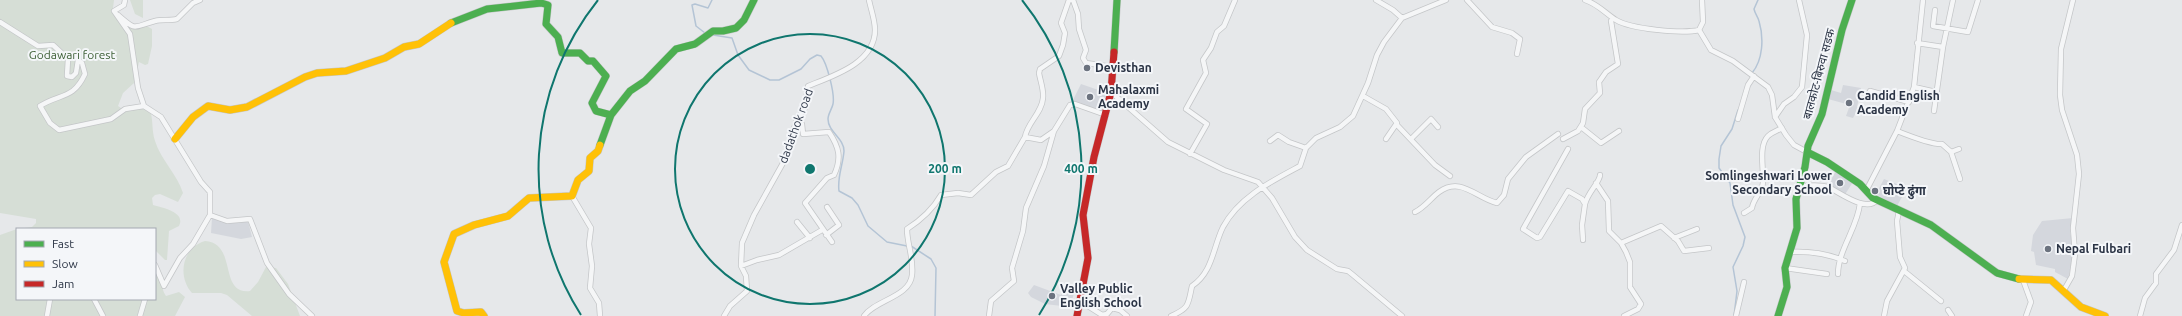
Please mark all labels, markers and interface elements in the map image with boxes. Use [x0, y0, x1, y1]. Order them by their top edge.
street label: बालकोट-बिरुवा सडक [1799, 26, 1837, 121]
park label: Godawari forest [29, 48, 116, 61]
place label: Devisthan [1095, 61, 1152, 74]
marker: Devisthan [1082, 63, 1092, 73]
place label: Mahalaxmi Academy [1098, 83, 1159, 110]
street label: dadathok road [776, 87, 815, 165]
place label: Candid English Academy [1857, 89, 1940, 116]
marker: Mahalaxmi Academy [1085, 92, 1095, 102]
marker: Candid English Academy [1844, 98, 1854, 108]
centre of rings [803, 162, 817, 176]
text: 200 m [928, 162, 962, 175]
text: 400 m [1064, 162, 1098, 175]
place label: Somlingeshwari Lower Secondary School [1705, 169, 1832, 196]
marker: Somlingeshwari Lower Secondary School [1835, 178, 1845, 188]
place label: घोप्टे ढुंगा [1883, 183, 1926, 200]
marker: घोप्टे ढुंगा [1870, 186, 1880, 196]
legend [16, 228, 156, 300]
text: Fast [52, 237, 74, 250]
place label: Nepal Fulbari [2056, 242, 2131, 255]
marker: Nepal Fulbari [2043, 244, 2053, 254]
text: Slow [52, 257, 78, 270]
text: Jam [52, 277, 74, 290]
place label: Valley Public English School [1060, 282, 1142, 309]
marker: Valley Public English School [1047, 291, 1057, 301]

